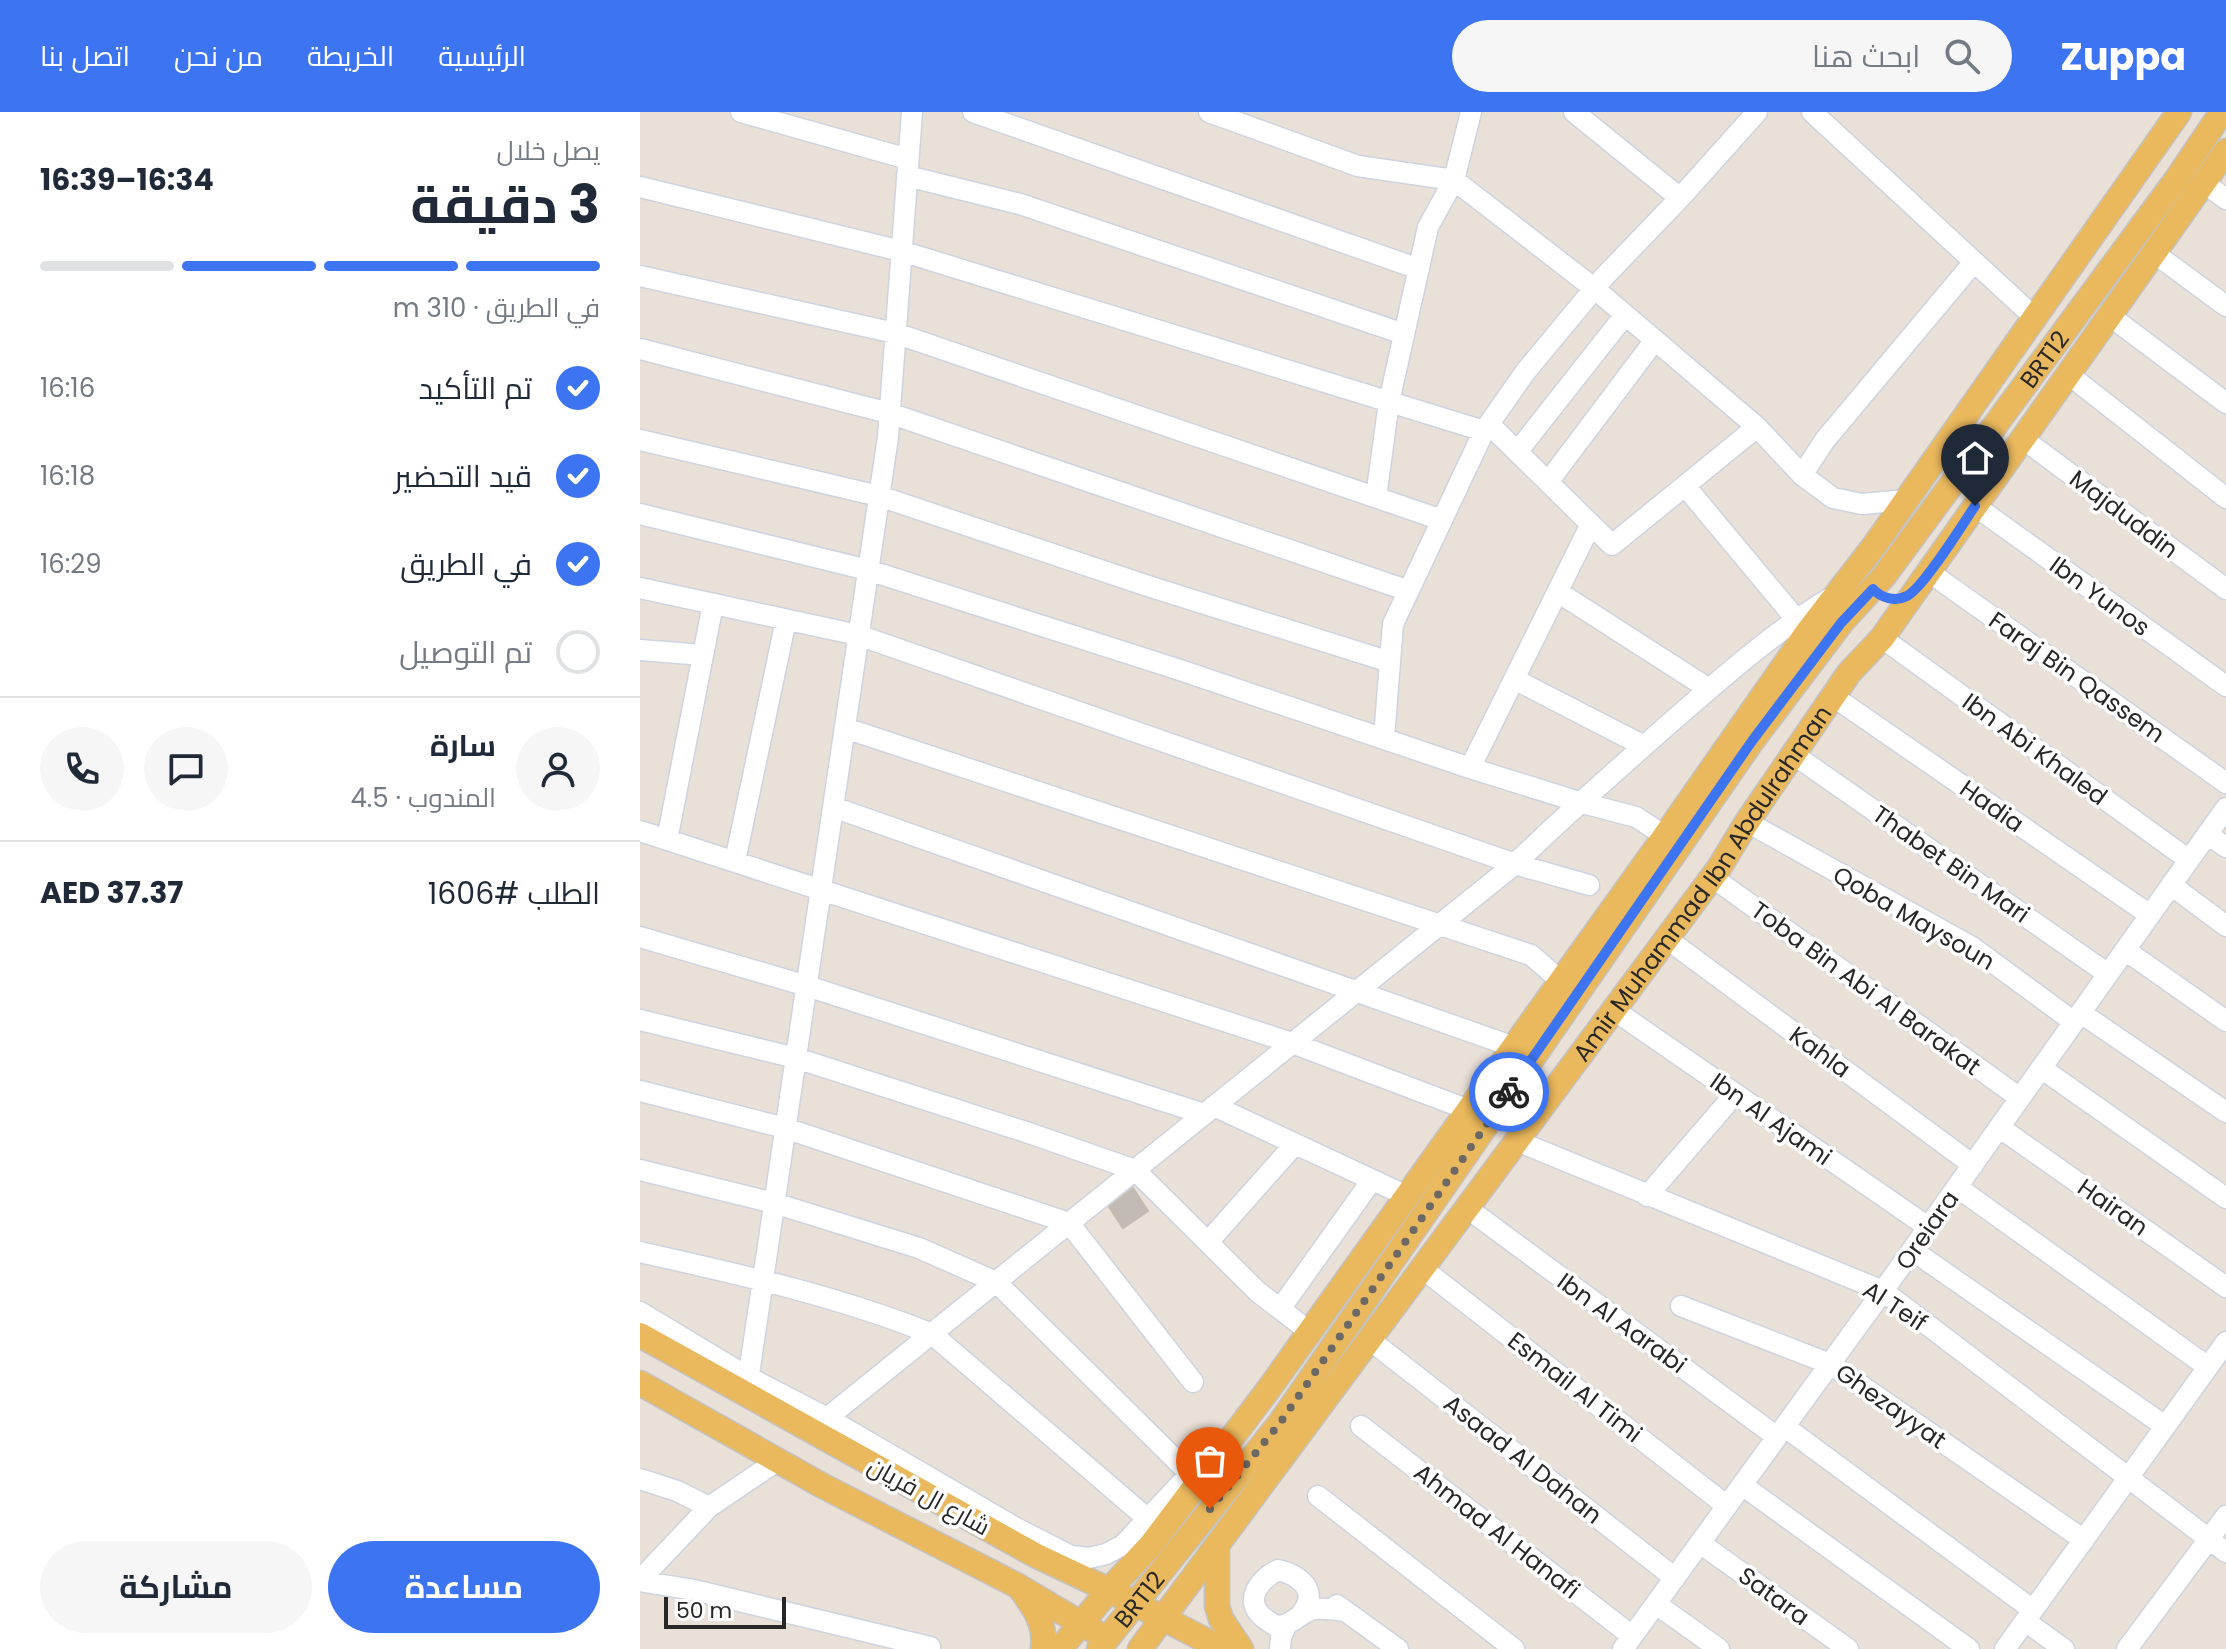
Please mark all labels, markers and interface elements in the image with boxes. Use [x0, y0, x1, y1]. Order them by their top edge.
search box [1452, 20, 2012, 92]
text: Zuppa [2060, 30, 2186, 83]
icon: search [1940, 34, 1984, 78]
text: ابحث هنا [1812, 35, 1920, 78]
text: اتصل بنا [40, 37, 130, 76]
text: من نحن [174, 37, 263, 76]
text: الخريطة [307, 37, 394, 76]
text: الرئيسية [438, 37, 526, 76]
text: يصل خلال [497, 133, 600, 169]
text: 16:34–16:39 [40, 158, 214, 201]
text: 3 دقيقة [411, 168, 600, 241]
text: في الطريق · 310 m [393, 290, 600, 326]
street label: BRT12 [2012, 324, 2076, 395]
icon: check [556, 366, 600, 410]
text: تم التأكيد [419, 367, 532, 410]
text: 16:16 [40, 370, 95, 406]
pin [1941, 424, 2009, 506]
icon: home [1953, 436, 1997, 480]
icon: check [556, 454, 600, 498]
text: قيد التحضير [394, 455, 532, 498]
text: 16:18 [40, 458, 95, 494]
street label: Majduddin [2063, 462, 2185, 566]
icon: check [556, 542, 600, 586]
text: في الطريق [400, 543, 532, 586]
text: 16:29 [40, 546, 102, 582]
street label: Ibn Yunos [2043, 548, 2157, 644]
street label: Faraj Bin Qassem [1982, 604, 2172, 750]
text: تم التوصيل [399, 631, 532, 674]
street label: Ibn Abi Khaled [1956, 685, 2114, 813]
street label: Amir Muhammad Ibn Abdulrahman [1565, 698, 1839, 1068]
text: سارة [430, 724, 496, 767]
button: phone [40, 727, 124, 811]
button: chat [144, 727, 228, 811]
button: person [516, 727, 600, 811]
street label: Hadia [1953, 772, 2031, 840]
text: المندوب · 4.5 [350, 780, 496, 816]
street label: Thabet Bin Mari [1866, 797, 2036, 931]
street label: Qoba Maysoun [1827, 858, 2001, 978]
text: AED 37.37 [40, 871, 183, 914]
text: الطلب #1606 [428, 872, 600, 915]
street label: Toba Bin Abi Al Barakat [1745, 893, 1987, 1083]
street label: Kahla [1783, 1019, 1857, 1085]
courier [1469, 1052, 1549, 1132]
street label: Ibn Al Ajami [1704, 1065, 1838, 1173]
icon: bike [1487, 1070, 1531, 1114]
street label: Hairan [2071, 1171, 2155, 1243]
street label: Oreiara [1888, 1184, 1966, 1276]
street label: Ibn Al Aarabi [1551, 1265, 1693, 1381]
street label: Al Teif [1857, 1273, 1933, 1339]
street label: Esmail Al Timi [1501, 1324, 1649, 1450]
street label: Ghezayyat [1829, 1356, 1953, 1456]
street label: Asaad Al Dahan [1437, 1387, 1609, 1531]
pin [1176, 1427, 1244, 1509]
icon: bag [1188, 1439, 1232, 1483]
street label: شارع ال فريان [862, 1449, 996, 1543]
street label: Ahmad Al Hanafi [1407, 1456, 1587, 1606]
button: مشاركة [40, 1541, 312, 1633]
button: مساعدة [328, 1541, 600, 1633]
street label: Satara [1732, 1559, 1816, 1633]
street label: BRT12 [1106, 1564, 1172, 1634]
scale bar [664, 1593, 786, 1629]
text: 50 m [676, 1595, 732, 1626]

